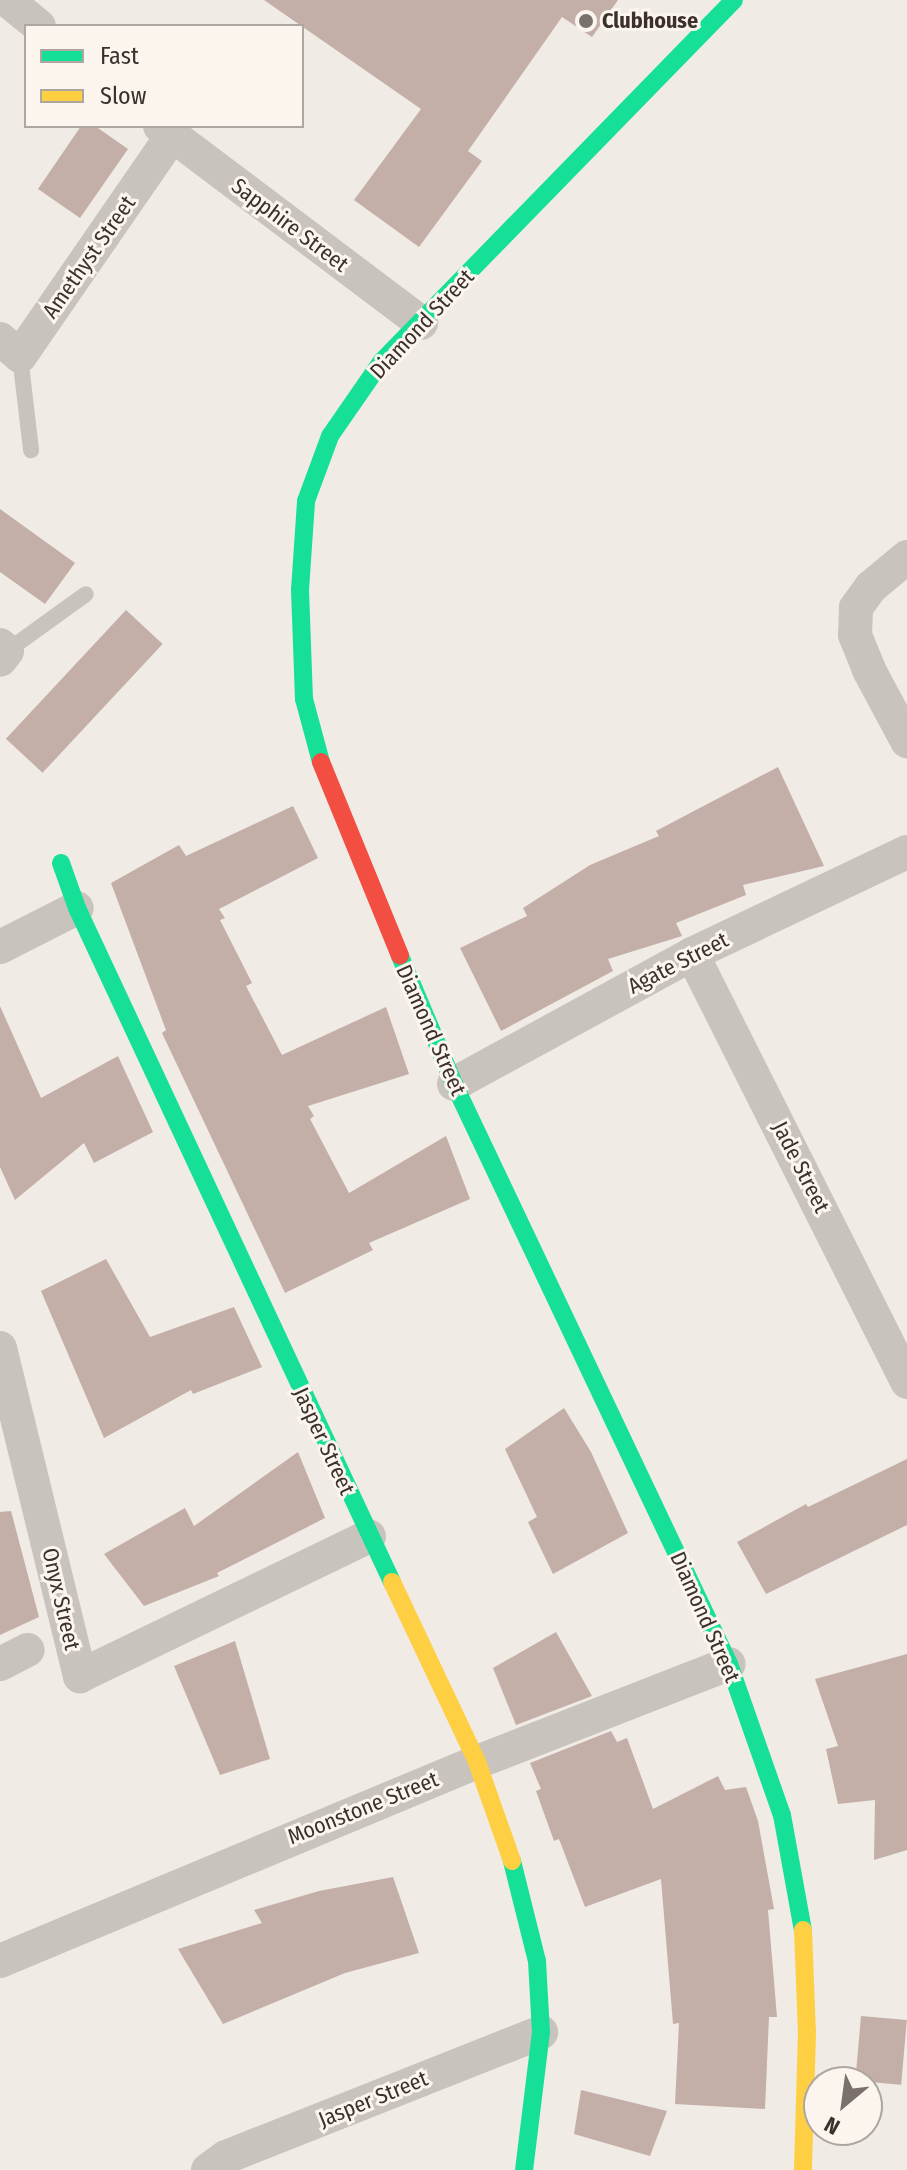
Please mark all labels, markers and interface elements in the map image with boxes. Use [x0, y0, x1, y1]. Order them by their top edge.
place label: Clubhouse [602, 8, 698, 34]
marker: Clubhouse [577, 12, 595, 30]
legend [24, 24, 304, 128]
text: Fast [100, 42, 139, 70]
text: Slow [100, 82, 146, 110]
street label: Sapphire Street [226, 173, 354, 277]
street label: Amethyst Street [37, 191, 141, 323]
street label: Diamond Street [365, 264, 479, 384]
street label: Agate Street [623, 926, 733, 1000]
street label: Diamond Street [390, 961, 472, 1099]
street label: Jade Street [767, 1117, 835, 1217]
street label: Jasper Street [288, 1383, 360, 1499]
street label: Onyx Street [36, 1545, 86, 1653]
street label: Diamond Street [664, 1548, 746, 1686]
street label: Moonstone Street [284, 1766, 442, 1850]
street label: Jasper Street [314, 2065, 432, 2133]
north arrow [803, 2066, 883, 2146]
text: N [820, 2111, 844, 2141]

